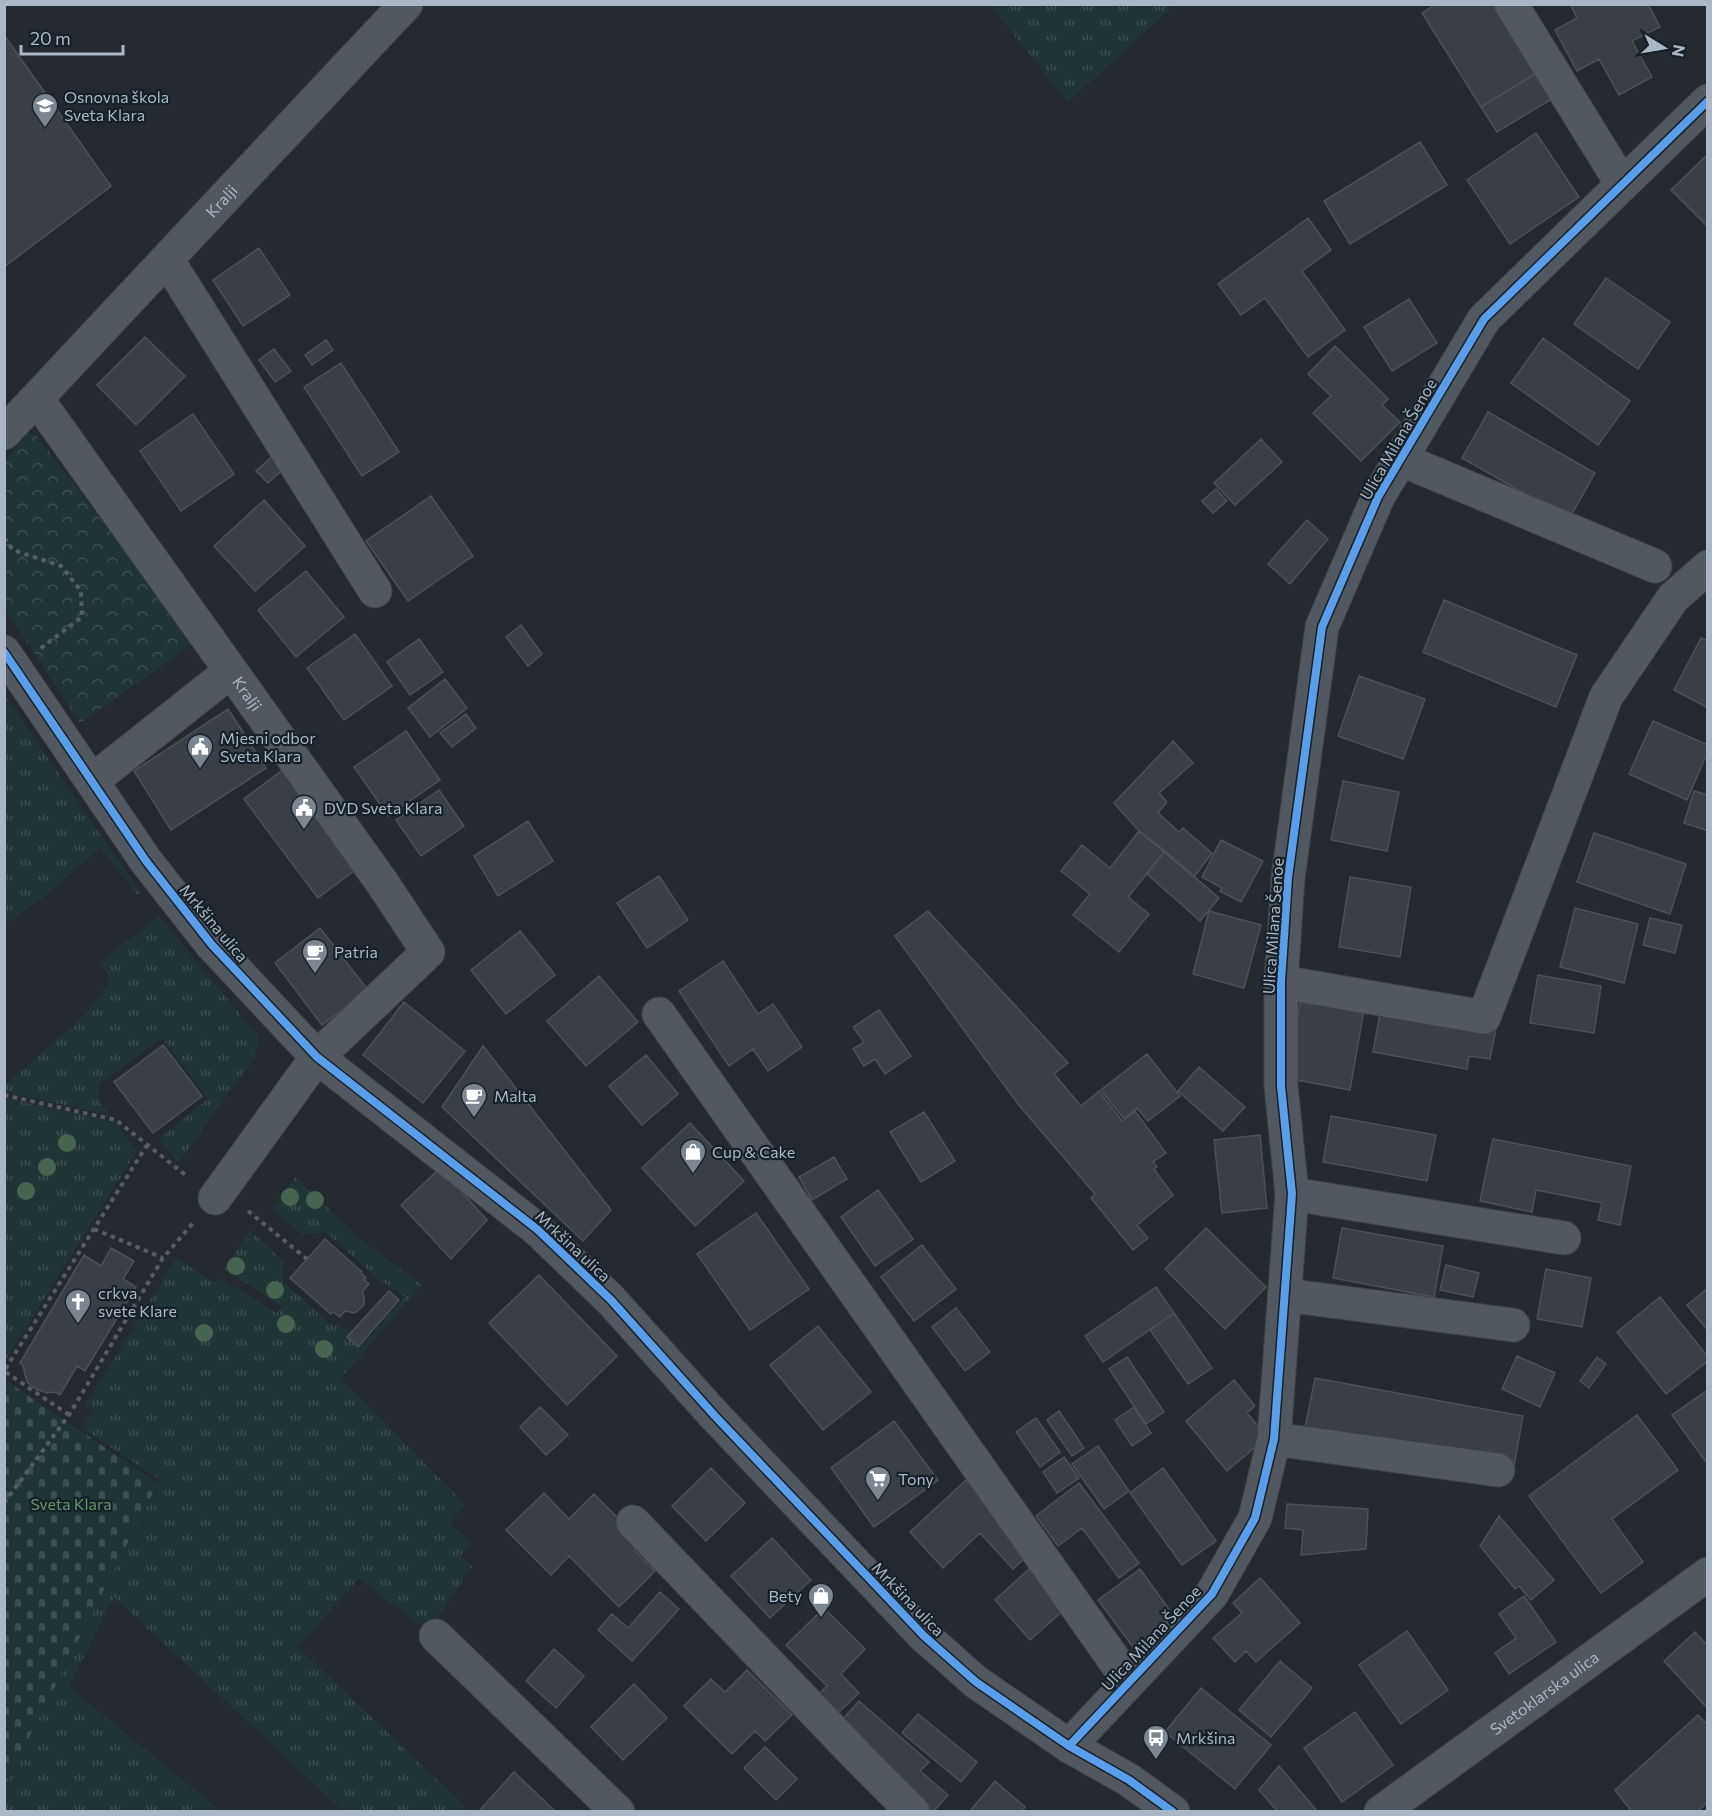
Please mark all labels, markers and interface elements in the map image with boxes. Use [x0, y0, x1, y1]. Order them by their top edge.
scale bar [21, 18, 123, 56]
north arrow [1634, 18, 1694, 78]
text: 20 m [30, 27, 71, 49]
text: N [1669, 43, 1690, 59]
place label: Osnovna škola Sveta Klara [64, 87, 169, 124]
school or university icon: Osnovna škola Sveta Klara [30, 91, 60, 129]
street label: Kralji [201, 180, 241, 221]
street label: Ulica Milana Šenoe [1355, 375, 1440, 503]
street label: Kralji [229, 673, 266, 714]
place label: Mjesni odbor Sveta Klara [220, 728, 316, 765]
public building icon: Mjesni odbor Sveta Klara [185, 732, 215, 770]
public building icon: DVD Sveta Klara [289, 793, 319, 831]
place label: DVD Sveta Klara [324, 798, 442, 817]
street label: Ulica Milana Šenoe [1258, 857, 1287, 995]
street label: Mrkšina ulica [176, 880, 252, 965]
cafe icon: Patria [300, 937, 330, 975]
place label: Patria [334, 942, 378, 961]
cafe icon: Malta [459, 1081, 489, 1119]
place label: Malta [494, 1086, 537, 1105]
shop icon: Cup & Cake [678, 1137, 708, 1175]
place label: Cup & Cake [712, 1142, 795, 1161]
street label: Mrkšina ulica [532, 1206, 615, 1285]
place label: crkva svete Klare [98, 1283, 177, 1320]
church icon: crkva svete Klare [63, 1287, 93, 1325]
supermarket icon: Tony [863, 1464, 893, 1502]
place label: Tony [898, 1469, 934, 1488]
park label: Sveta Klara [30, 1494, 112, 1513]
street label: Mrkšina ulica [868, 1558, 948, 1640]
shop icon: Bety [806, 1581, 836, 1619]
street label: Ulica Milana Šenoe [1097, 1581, 1204, 1694]
place label: Bety [769, 1586, 802, 1605]
street label: Svetoklarska ulica [1486, 1647, 1602, 1738]
bus stop icon: Mrkšina [1141, 1723, 1171, 1761]
place label: Mrkšina [1176, 1728, 1235, 1747]

